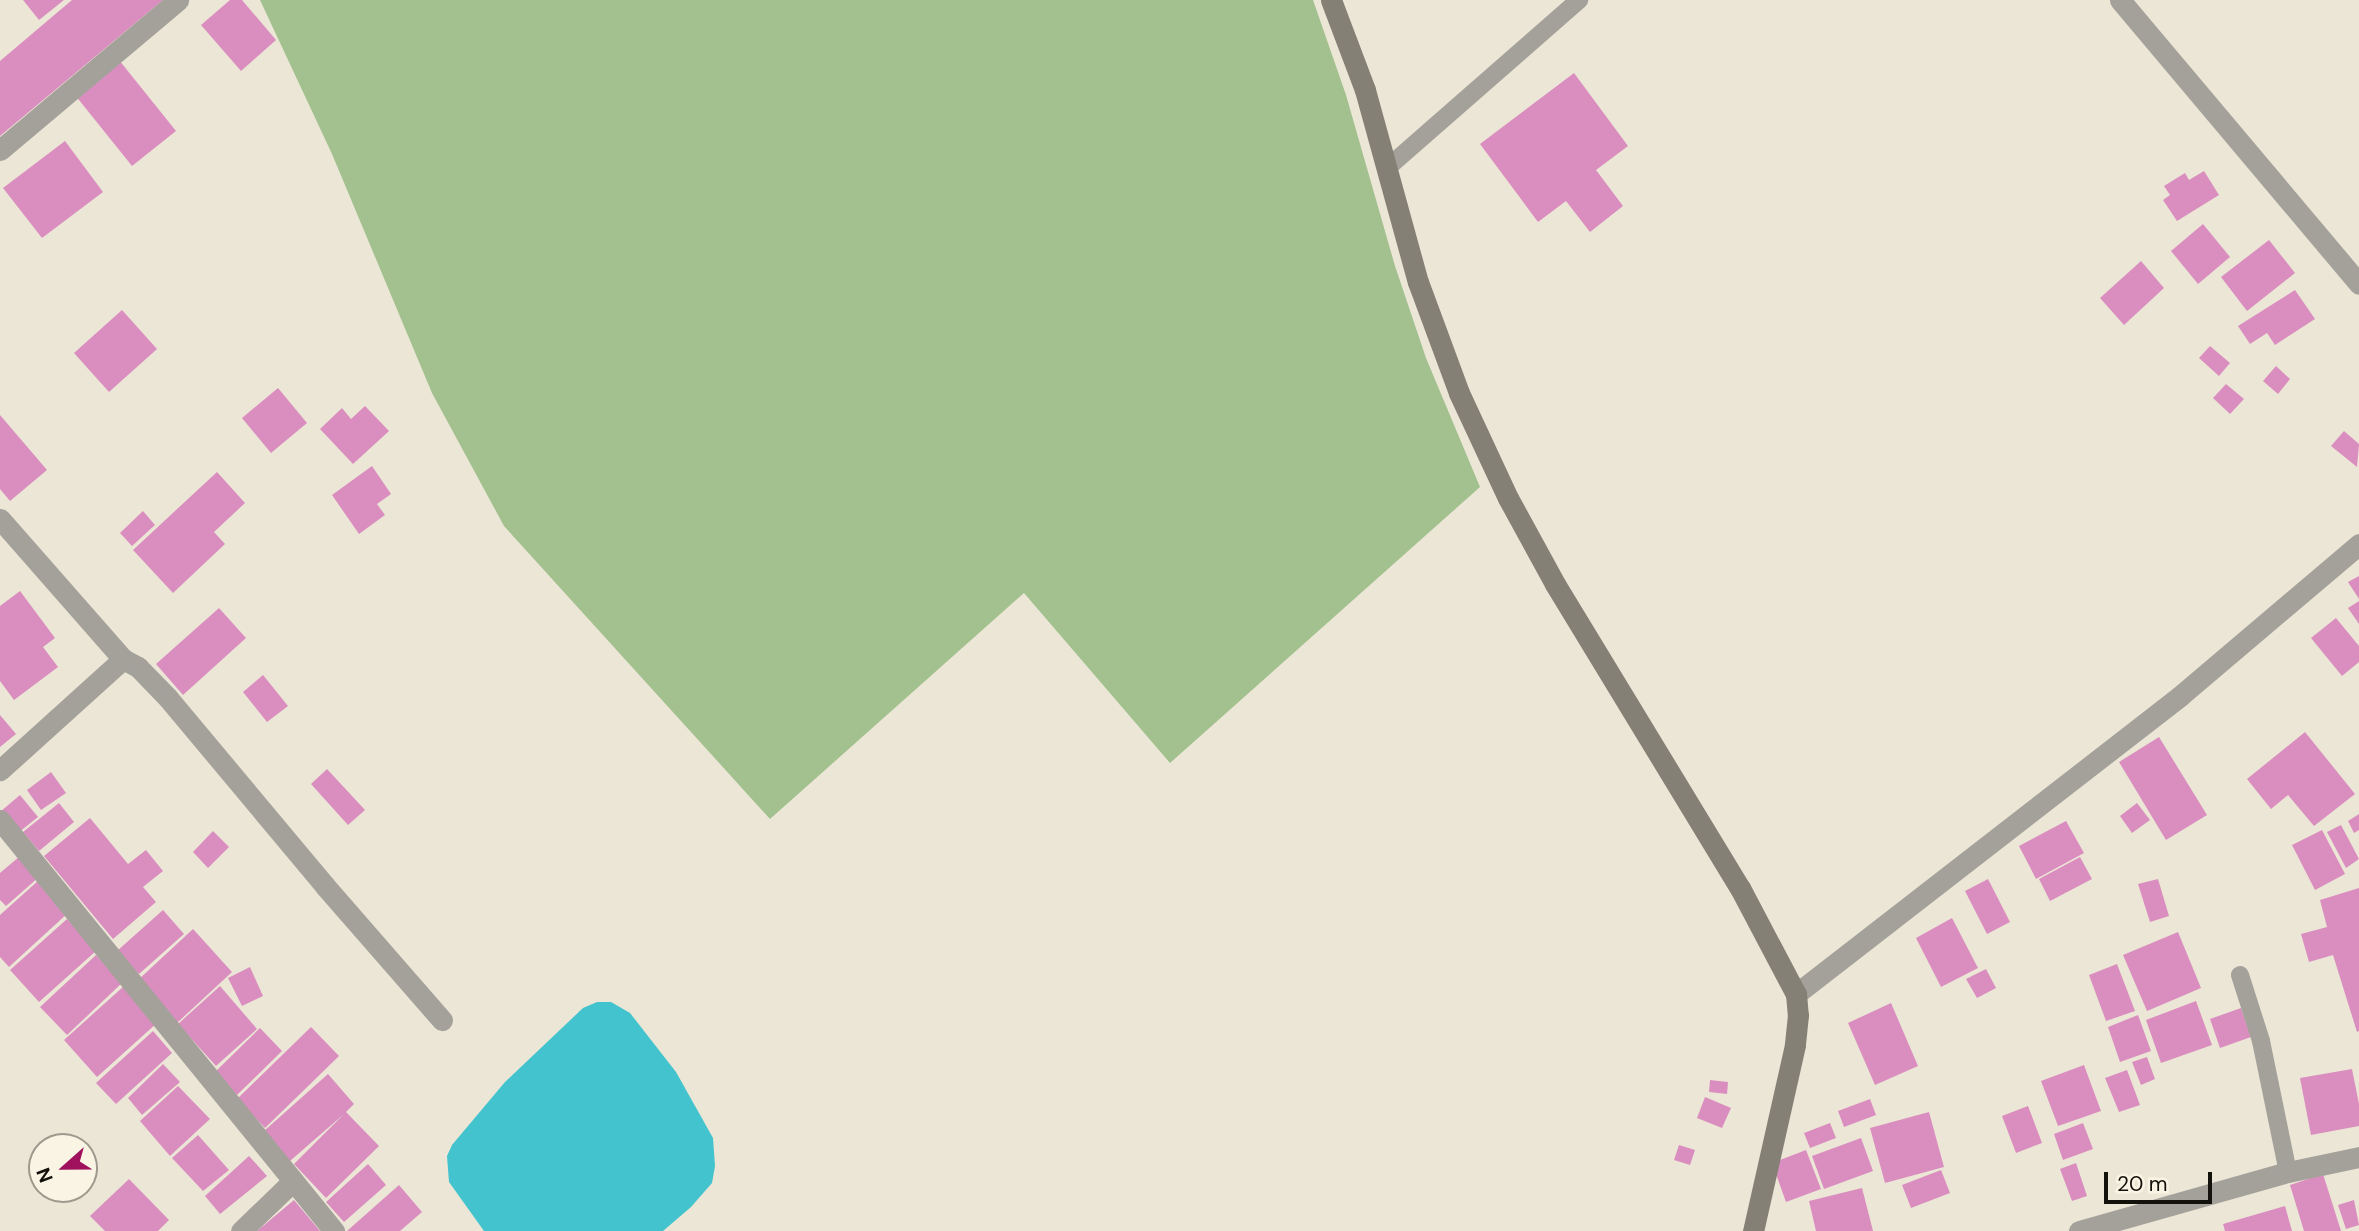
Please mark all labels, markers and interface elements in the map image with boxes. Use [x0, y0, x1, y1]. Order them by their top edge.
north arrow [28, 1133, 98, 1203]
scale bar [2107, 1158, 2216, 1202]
text: N [31, 1164, 59, 1186]
text: 20 m [2117, 1170, 2168, 1198]

